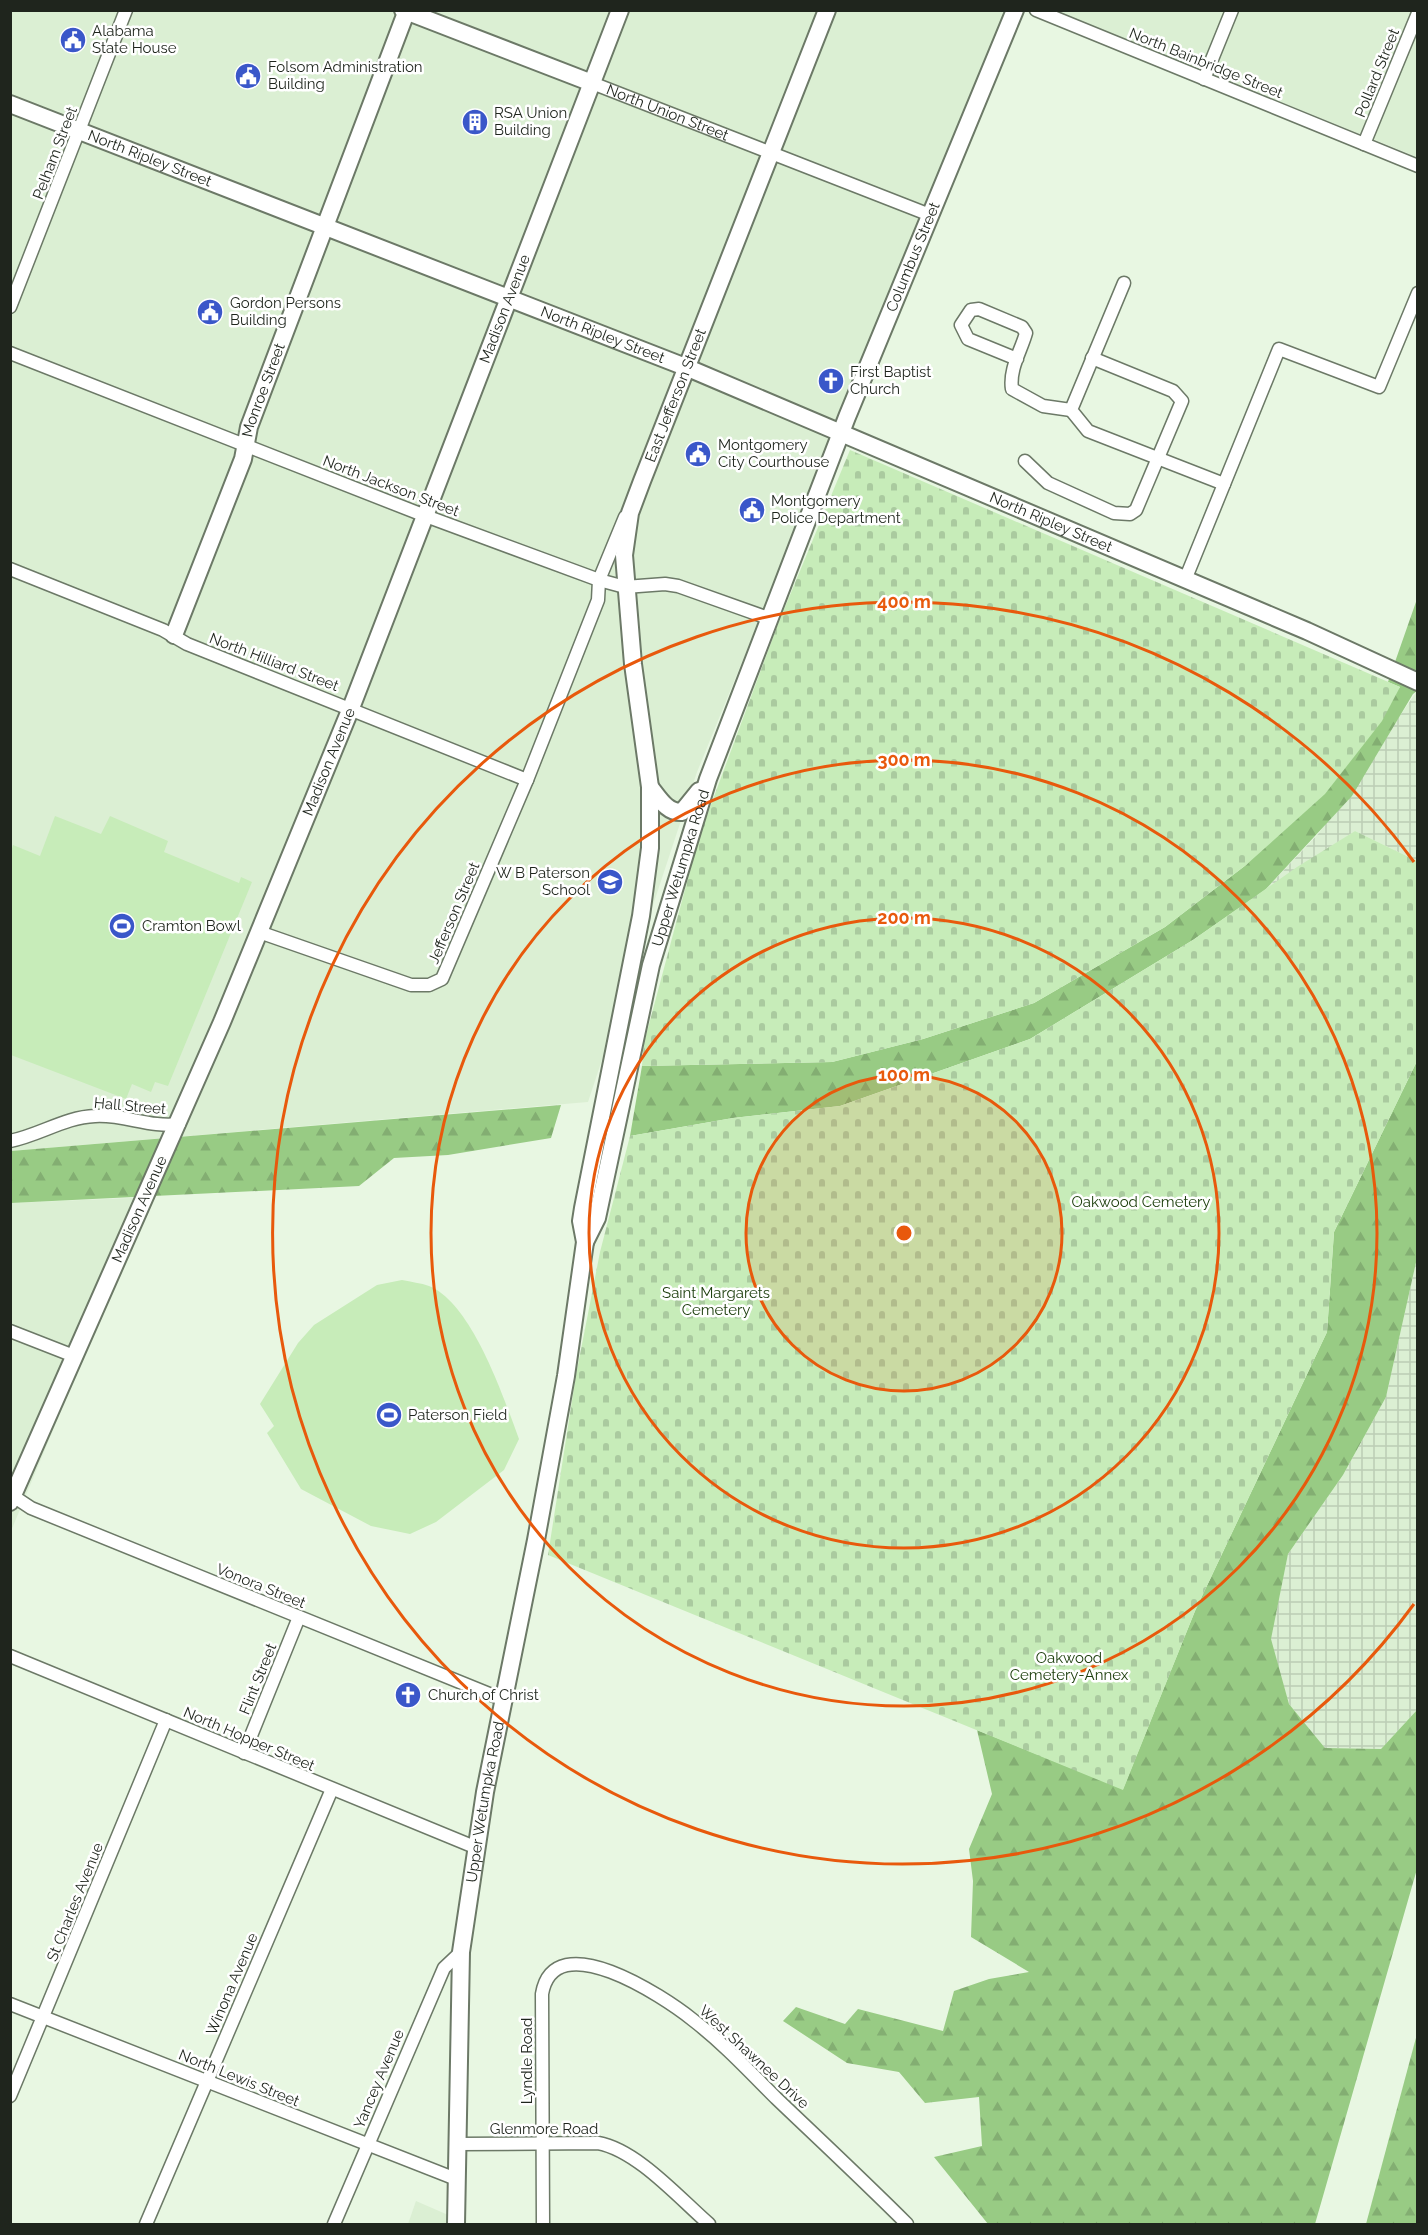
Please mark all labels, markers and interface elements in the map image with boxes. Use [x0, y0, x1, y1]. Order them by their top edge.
place label: Alabama State House [92, 22, 177, 57]
street label: North Bainbridge Street [1127, 24, 1285, 102]
public building icon: Alabama State House [58, 25, 88, 55]
street label: Pollard Street [1351, 26, 1403, 120]
place label: Folsom Administration Building [268, 58, 423, 93]
public building icon: Folsom Administration Building [233, 61, 263, 91]
street label: North Union Street [604, 80, 731, 144]
street label: Pelham Street [29, 104, 81, 202]
place label: RSA Union Building [494, 104, 567, 139]
building icon: RSA Union Building [460, 107, 490, 137]
street label: North Ripley Street [85, 126, 214, 191]
street label: Columbus Street [882, 199, 944, 314]
street label: Madison Avenue [476, 252, 534, 366]
place label: Gordon Persons Building [230, 294, 341, 329]
public building icon: Gordon Persons Building [195, 297, 225, 327]
street label: North Ripley Street [538, 303, 667, 367]
street label: East Jefferson Street [641, 326, 710, 465]
street label: Monroe Street [238, 341, 289, 439]
place label: First Baptist Church [850, 363, 931, 398]
church icon: First Baptist Church [816, 366, 846, 396]
place label: Montgomery City Courthouse [718, 436, 829, 471]
public building icon: Montgomery City Courthouse [683, 439, 713, 469]
street label: North Jackson Street [320, 452, 462, 520]
street label: North Ripley Street [987, 488, 1115, 556]
place label: Montgomery Police Department [771, 492, 901, 527]
public building icon: Montgomery Police Department [737, 495, 767, 525]
text: 400 m [877, 591, 931, 612]
street label: North Hilliard Street [207, 629, 341, 695]
street label: Madison Avenue [299, 705, 359, 818]
text: 300 m [877, 749, 931, 770]
street label: Upper Wetumpka Road [648, 787, 713, 949]
street label: Jefferson Street [424, 859, 484, 967]
place label: W B Paterson School [496, 864, 591, 899]
school or university icon: W B Paterson School [595, 867, 625, 897]
text: 200 m [877, 907, 931, 928]
sports icon: Cramton Bowl [107, 911, 137, 941]
place label: Cramton Bowl [142, 917, 242, 935]
text: 100 m [878, 1064, 930, 1085]
street label: Hall Street [93, 1094, 167, 1118]
street label: Madison Avenue [108, 1153, 171, 1265]
park label: Oakwood Cemetery [1072, 1193, 1210, 1211]
centre of rings [894, 1223, 914, 1243]
park label: Saint Margarets Cemetery [662, 1284, 770, 1319]
sports icon: Paterson Field [374, 1400, 404, 1430]
place label: Paterson Field [408, 1406, 507, 1424]
street label: Vonora Street [214, 1560, 308, 1612]
street label: Flint Street [236, 1641, 280, 1717]
park label: Oakwood Cemetery-Annex [1010, 1649, 1129, 1684]
church icon: Church of Christ [393, 1680, 423, 1710]
place label: Church of Christ [428, 1686, 539, 1704]
street label: North Hopper Street [181, 1703, 317, 1775]
street label: Upper Wetumpka Road [463, 1720, 508, 1884]
street label: St Charles Avenue [43, 1840, 107, 1964]
street label: Winona Avenue [202, 1930, 262, 2038]
street label: West Shawnee Drive [695, 2001, 813, 2113]
street label: Lyndle Road [518, 2018, 536, 2104]
street label: Yancey Avenue [350, 2027, 408, 2131]
street label: North Lewis Street [176, 2046, 302, 2110]
street label: Glenmore Road [490, 2120, 598, 2138]

